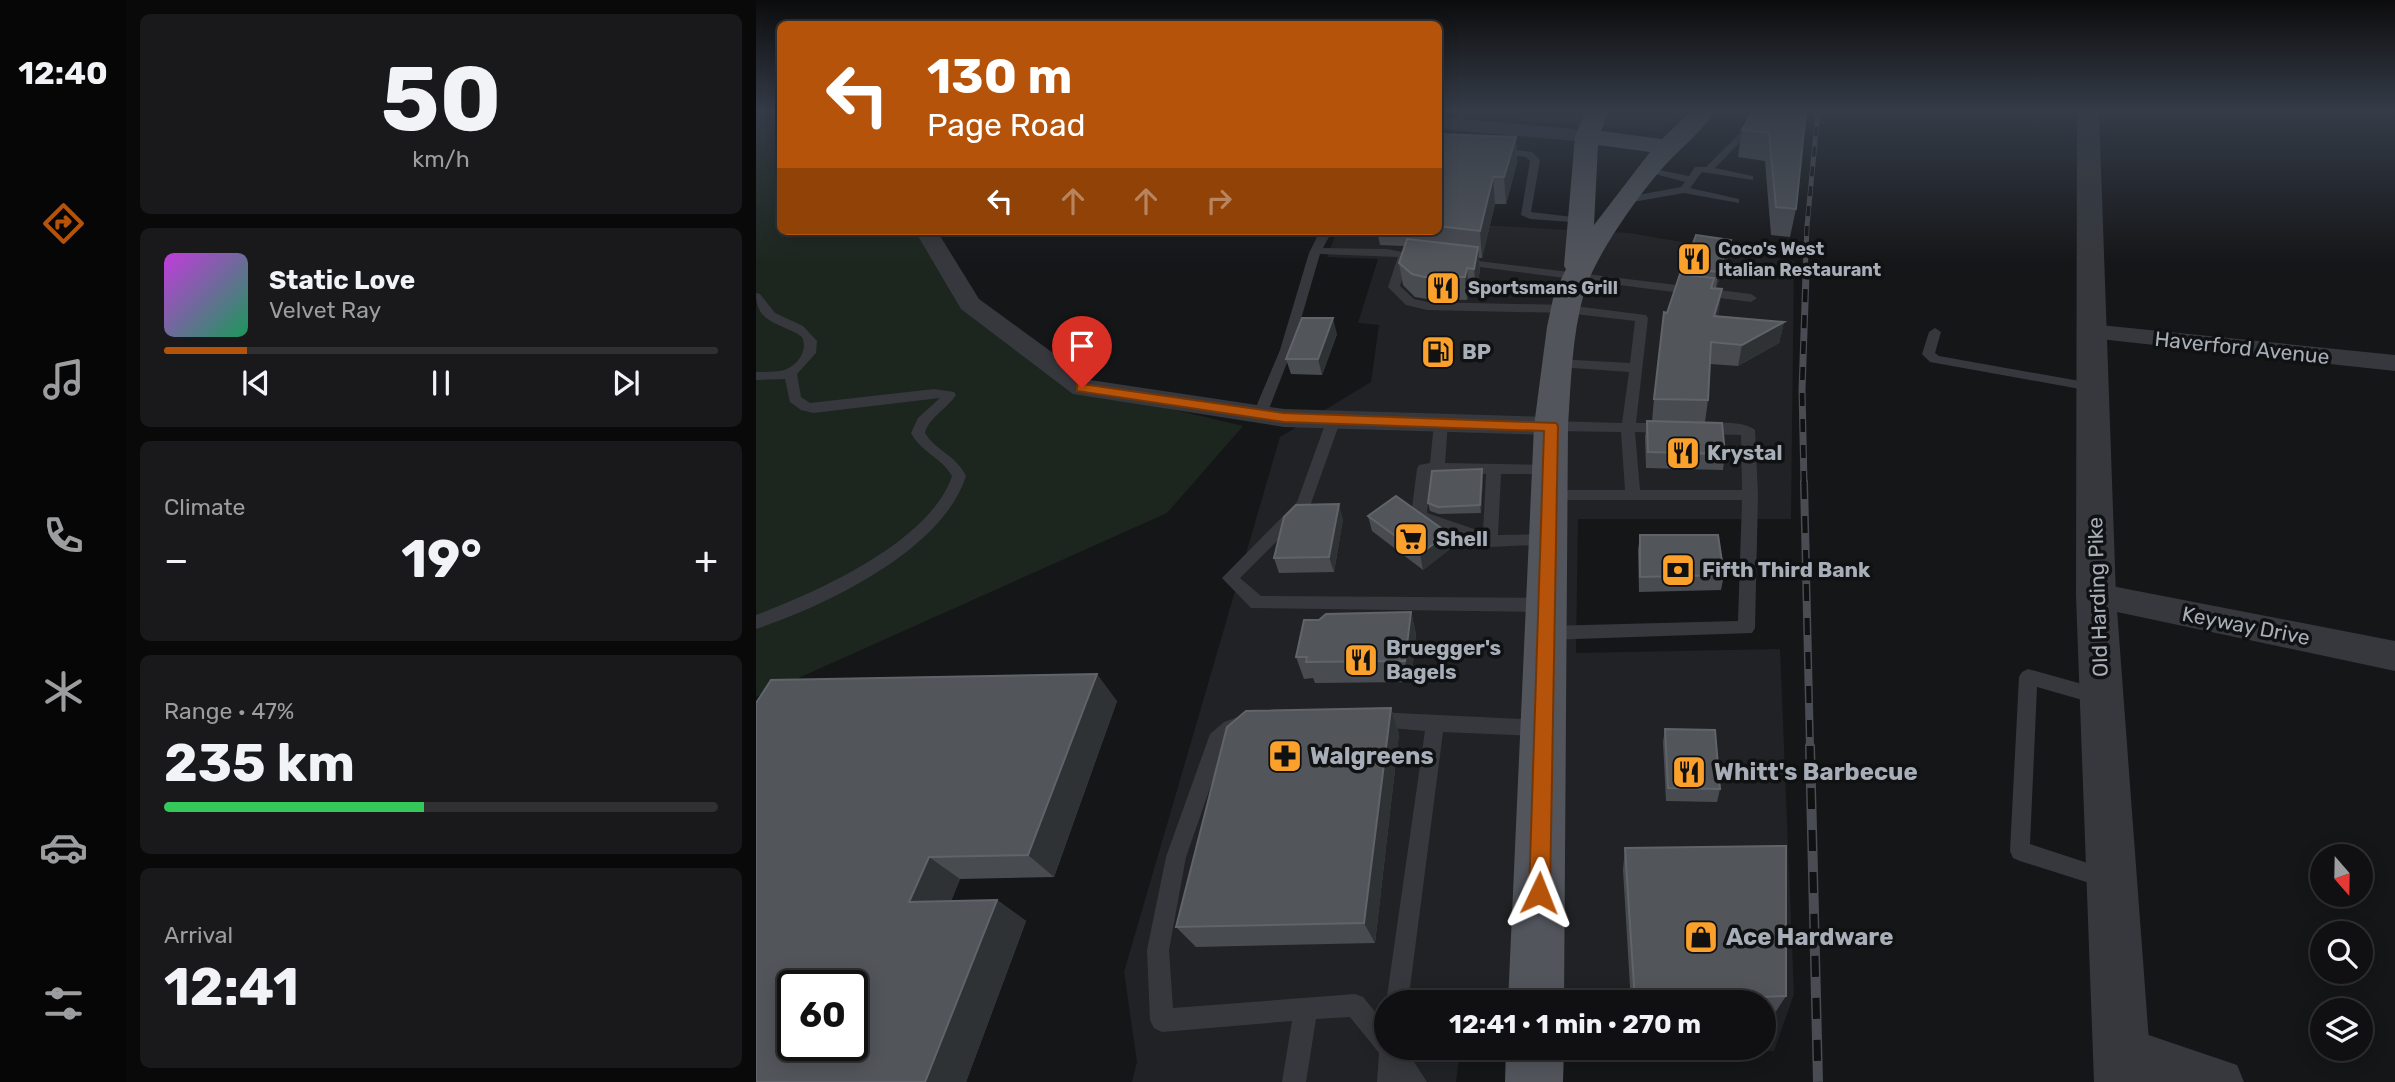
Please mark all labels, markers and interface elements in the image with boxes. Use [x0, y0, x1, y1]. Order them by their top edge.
text: 50 [381, 45, 501, 153]
text: 130 m [927, 47, 1072, 105]
icon: left [812, 49, 903, 140]
text: 12:40 [18, 54, 108, 92]
text: Page Road [927, 106, 1086, 144]
text: km/h [412, 145, 470, 173]
icon: left [981, 182, 1019, 220]
icon: ahead [1054, 182, 1092, 220]
icon: ahead [1127, 182, 1165, 220]
icon: right [1200, 182, 1238, 220]
icon: directions [39, 199, 88, 248]
place label: Coco's West Italian Restaurant [1718, 238, 1881, 281]
restaurant icon: Coco's West Italian Restaurant [1675, 240, 1713, 278]
text: Static Love [269, 265, 415, 296]
restaurant icon: Sportsmans Grill [1424, 269, 1462, 307]
place label: Sportsmans Grill [1468, 277, 1618, 299]
text: Velvet Ray [269, 296, 381, 324]
pin [1052, 316, 1112, 388]
street label: Haverford Avenue [2153, 326, 2331, 369]
icon: arrive [1063, 327, 1101, 365]
fuel station icon: BP [1419, 333, 1457, 371]
place label: BP [1462, 339, 1491, 364]
icon: music [39, 355, 88, 404]
icon: previous [237, 364, 275, 402]
icon: pause [422, 364, 460, 402]
icon: next [607, 364, 645, 402]
restaurant icon: Krystal [1664, 434, 1702, 472]
place label: Krystal [1707, 440, 1782, 465]
text: Climate [164, 493, 245, 521]
icon: phone [39, 511, 88, 560]
street label: Old Harding Pike [2082, 517, 2113, 677]
supermarket icon: Shell [1392, 520, 1430, 558]
place label: Shell [1436, 526, 1488, 551]
text: 19° [401, 528, 482, 590]
text: − [164, 537, 189, 583]
text: + [694, 537, 718, 583]
bank icon: Fifth Third Bank [1659, 551, 1697, 589]
place label: Fifth Third Bank [1702, 557, 1871, 582]
street label: Keyway Drive [2180, 601, 2312, 650]
place label: Bruegger's Bagels [1386, 635, 1501, 684]
restaurant icon: Bruegger's Bagels [1342, 641, 1380, 679]
icon: climate [39, 667, 88, 716]
text: Range · 47% [164, 697, 294, 725]
text: 235 km [164, 732, 355, 794]
pharmacy icon: Walgreens [1266, 737, 1304, 775]
place label: Walgreens [1310, 742, 1434, 770]
restaurant icon: Whitt's Barbecue [1670, 753, 1708, 791]
place label: Whitt's Barbecue [1714, 758, 1918, 786]
icon: car [39, 823, 88, 872]
north arrow [2310, 844, 2373, 906]
map controls [2310, 844, 2373, 1061]
position arrow [1502, 856, 1576, 930]
shop icon: Ace Hardware [1682, 918, 1720, 956]
text: Arrival [164, 921, 233, 949]
button: search [2310, 921, 2373, 984]
place label: Ace Hardware [1726, 923, 1893, 951]
text: 12:41 [164, 956, 299, 1018]
speed limit sign: 60 [777, 970, 868, 1061]
icon: filters [39, 979, 88, 1028]
button: layers [2310, 998, 2373, 1061]
text: 12:41 · 1 min · 270 m [1449, 1009, 1701, 1040]

